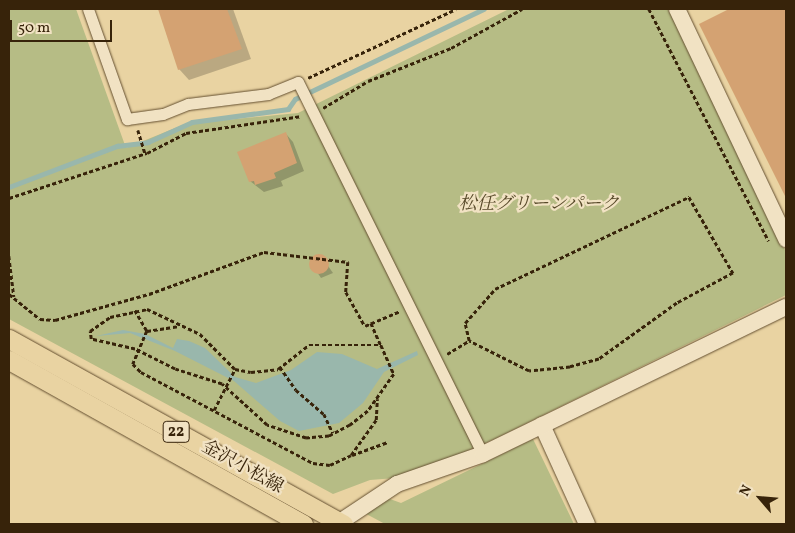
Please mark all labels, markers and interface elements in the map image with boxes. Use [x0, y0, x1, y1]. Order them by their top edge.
scale bar [12, 10, 115, 42]
text: 50 m [18, 18, 50, 39]
park label: 松任グリーンパーク [458, 194, 620, 216]
road number: 22 [162, 418, 190, 446]
street label: 金沢小松線 [197, 437, 287, 499]
north arrow [735, 473, 785, 523]
text: N [735, 482, 757, 500]

